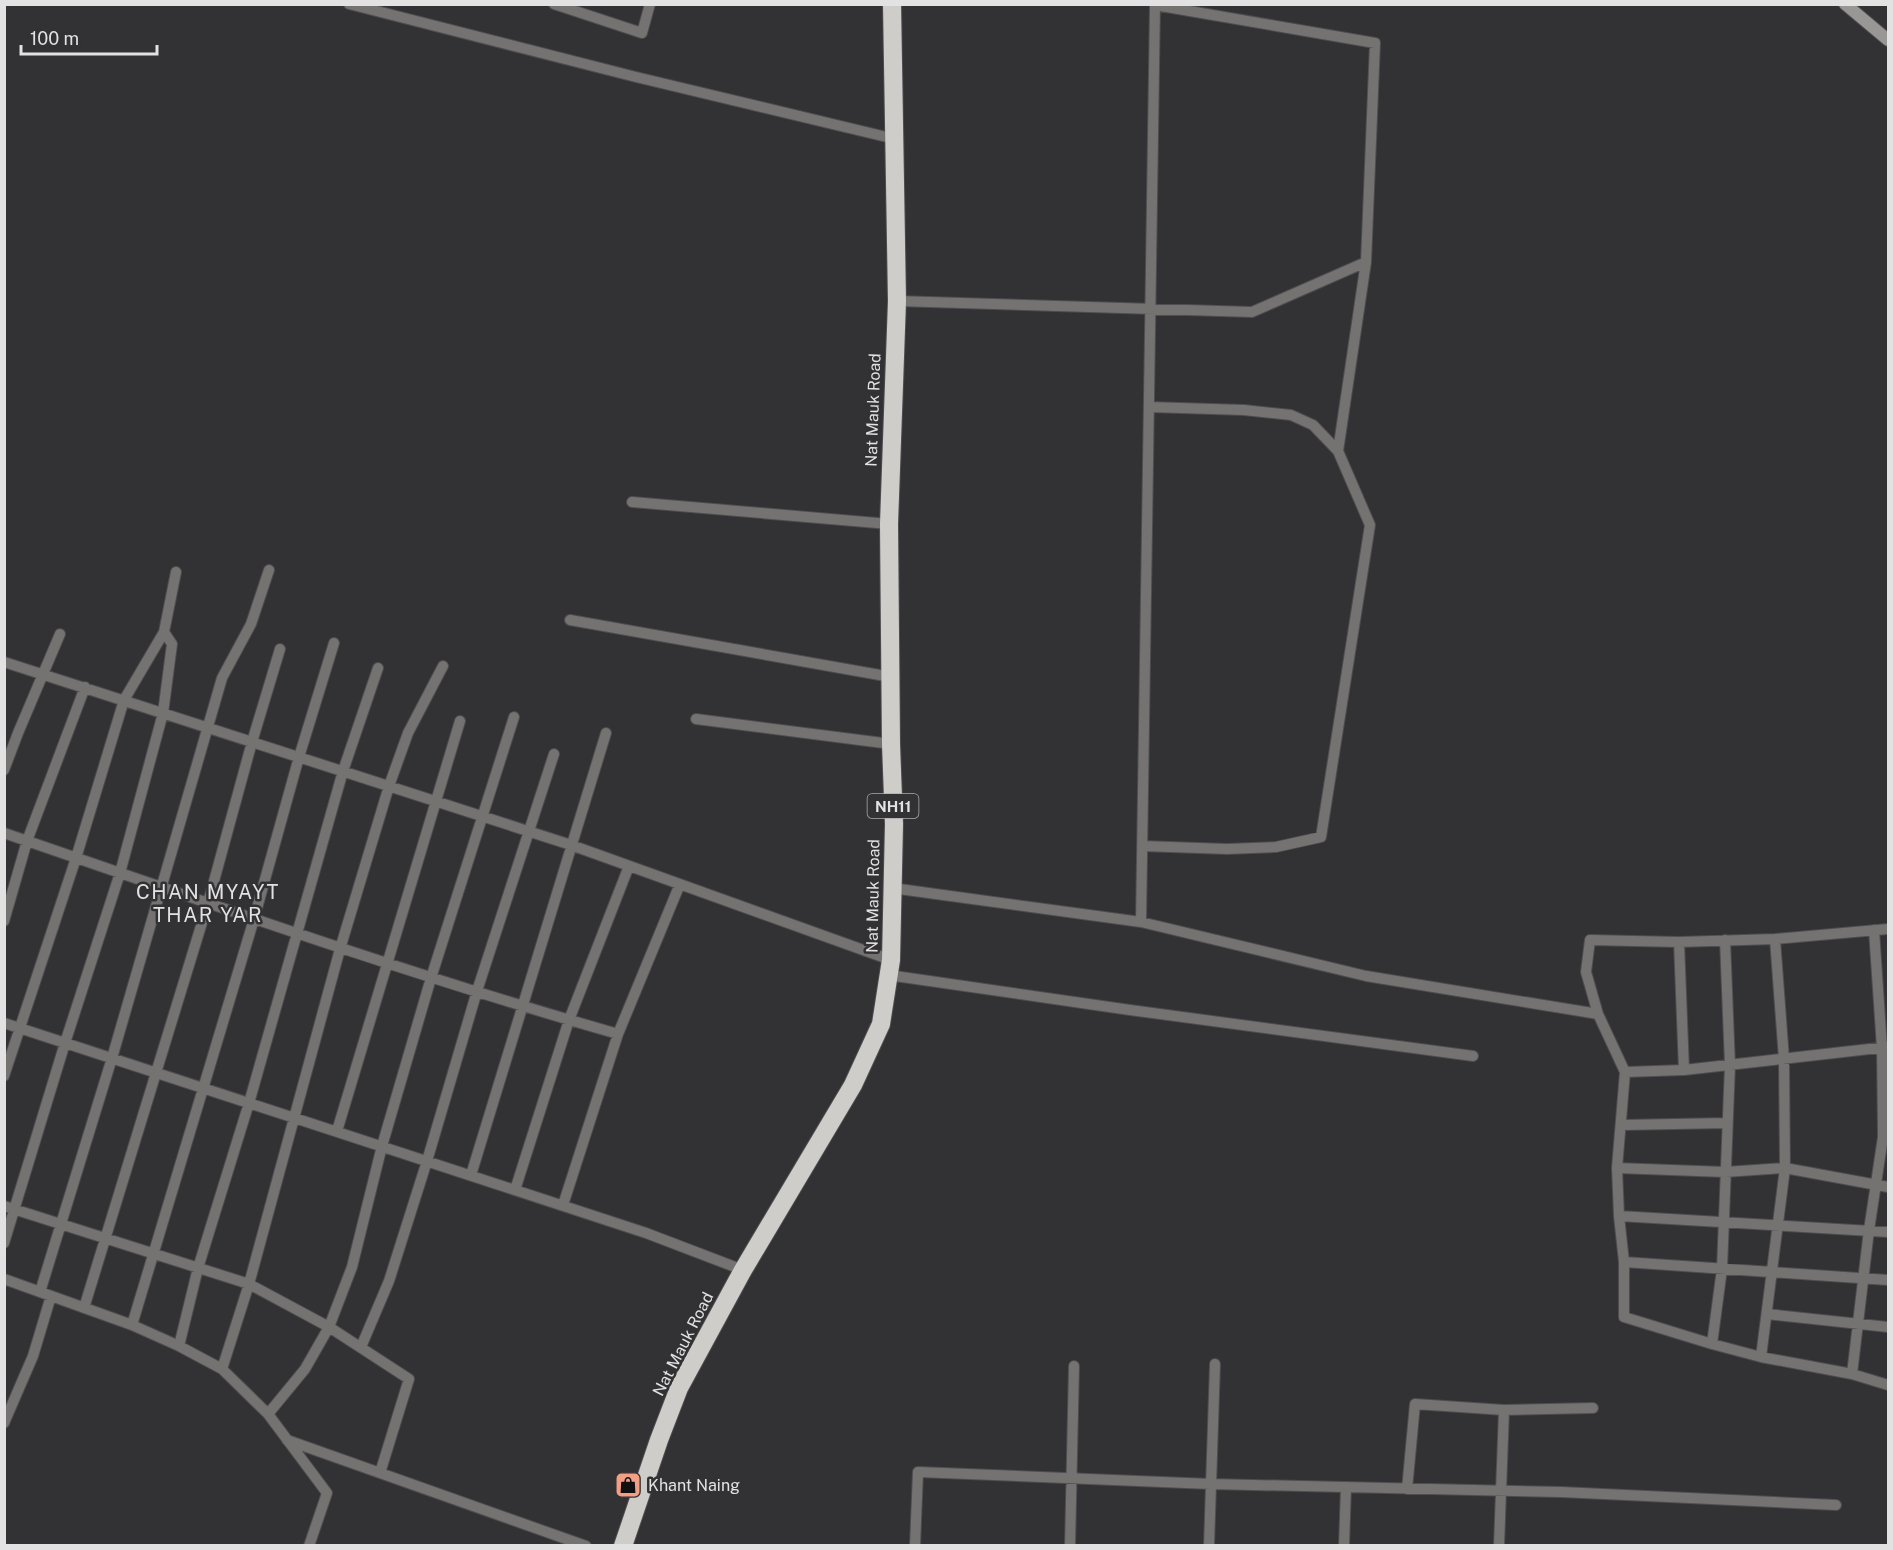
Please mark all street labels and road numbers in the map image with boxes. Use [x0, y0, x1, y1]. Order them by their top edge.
street label: Nat Mauk Road [862, 353, 884, 467]
road number: NH11 [868, 794, 918, 818]
street label: Nat Mauk Road [863, 839, 883, 953]
street label: Nat Mauk Road [649, 1289, 717, 1399]

